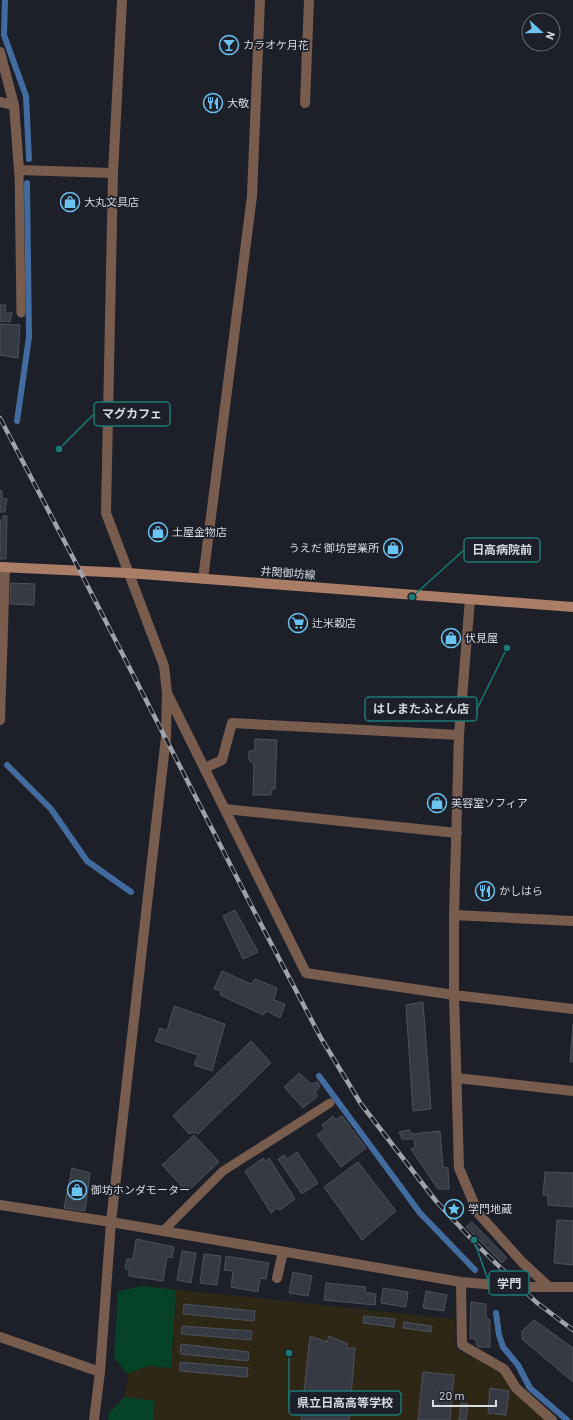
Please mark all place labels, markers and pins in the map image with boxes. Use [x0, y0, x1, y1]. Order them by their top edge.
bar icon: カラオケ月花 [218, 34, 240, 56]
place label: カラオケ月花 [243, 38, 309, 51]
restaurant icon: 大敬 [202, 92, 224, 114]
place label: 大敬 [227, 96, 249, 109]
shop icon: 大丸文具店 [59, 191, 81, 213]
place label: 大丸文具店 [84, 195, 139, 208]
callout: マグカフェ [94, 402, 170, 426]
shop icon: 土屋金物店 [147, 521, 169, 543]
place label: 土屋金物店 [172, 525, 227, 538]
shop icon: うえだ 御坊営業所 [382, 537, 404, 559]
callout: 日高病院前 [464, 538, 540, 562]
place label: うえだ 御坊営業所 [289, 541, 380, 554]
supermarket icon: 辻米穀店 [287, 612, 309, 634]
place label: 辻米穀店 [312, 616, 356, 629]
shop icon: 伏見屋 [440, 627, 462, 649]
place label: 伏見屋 [465, 631, 498, 644]
callout: はしまたふとん店 [365, 697, 477, 721]
shop icon: 美容室ソフィア [426, 792, 448, 814]
place label: 美容室ソフィア [451, 796, 528, 809]
restaurant icon: かしはら [474, 880, 496, 902]
place label: かしはら [499, 884, 543, 897]
shop icon: 御坊ホンダモーター [66, 1179, 88, 1201]
place label: 御坊ホンダモーター [90, 1183, 190, 1196]
place icon: 学門地蔵 [443, 1198, 465, 1220]
place label: 学門地蔵 [468, 1202, 512, 1215]
callout: 学門 [489, 1271, 529, 1295]
callout: 県立日高高等学校 [289, 1391, 401, 1415]

